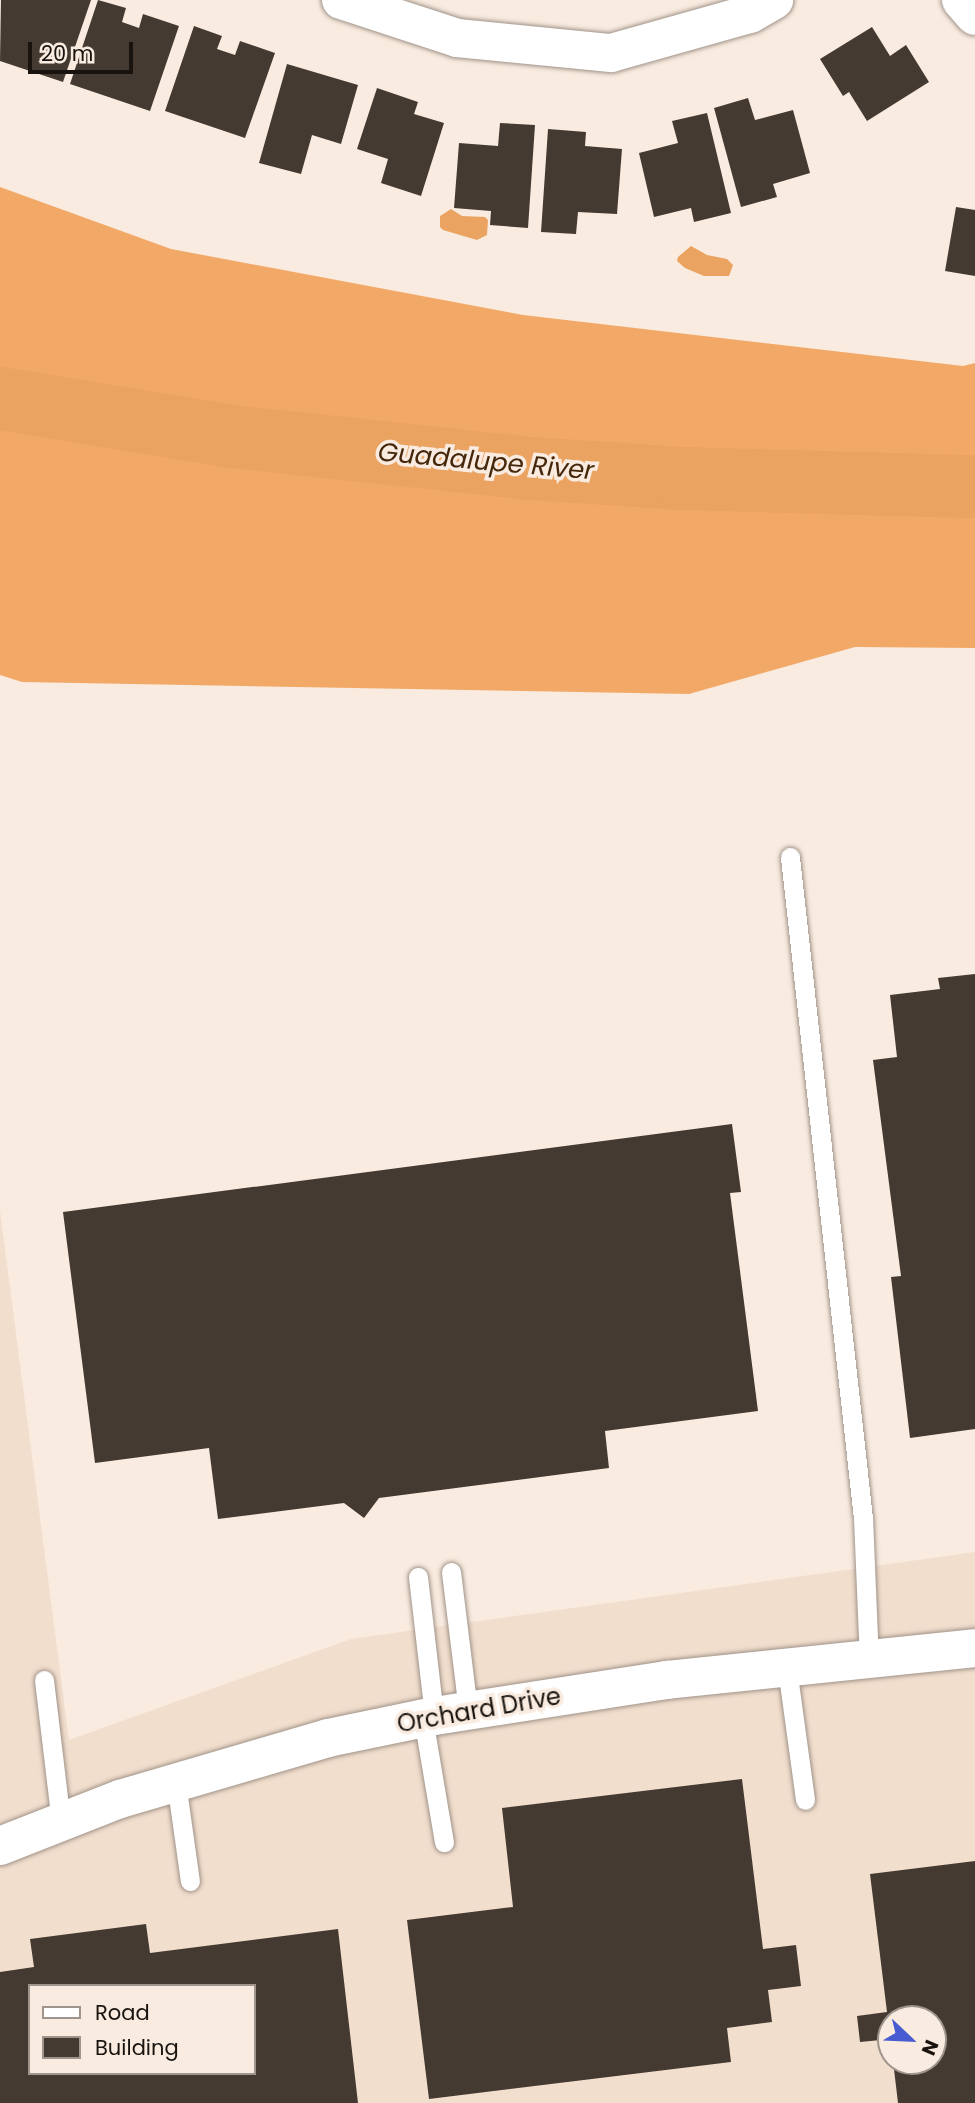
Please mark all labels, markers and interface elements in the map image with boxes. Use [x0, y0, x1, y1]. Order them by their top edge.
scale bar [32, 28, 136, 72]
text: 20 m [41, 39, 94, 68]
water label: Guadalupe River [377, 437, 595, 487]
street label: Orchard Drive [395, 1681, 563, 1739]
legend [28, 1984, 256, 2075]
text: Road [95, 1998, 150, 2027]
north arrow [877, 2005, 947, 2075]
text: Building [95, 2033, 179, 2062]
text: N [915, 2036, 945, 2059]

